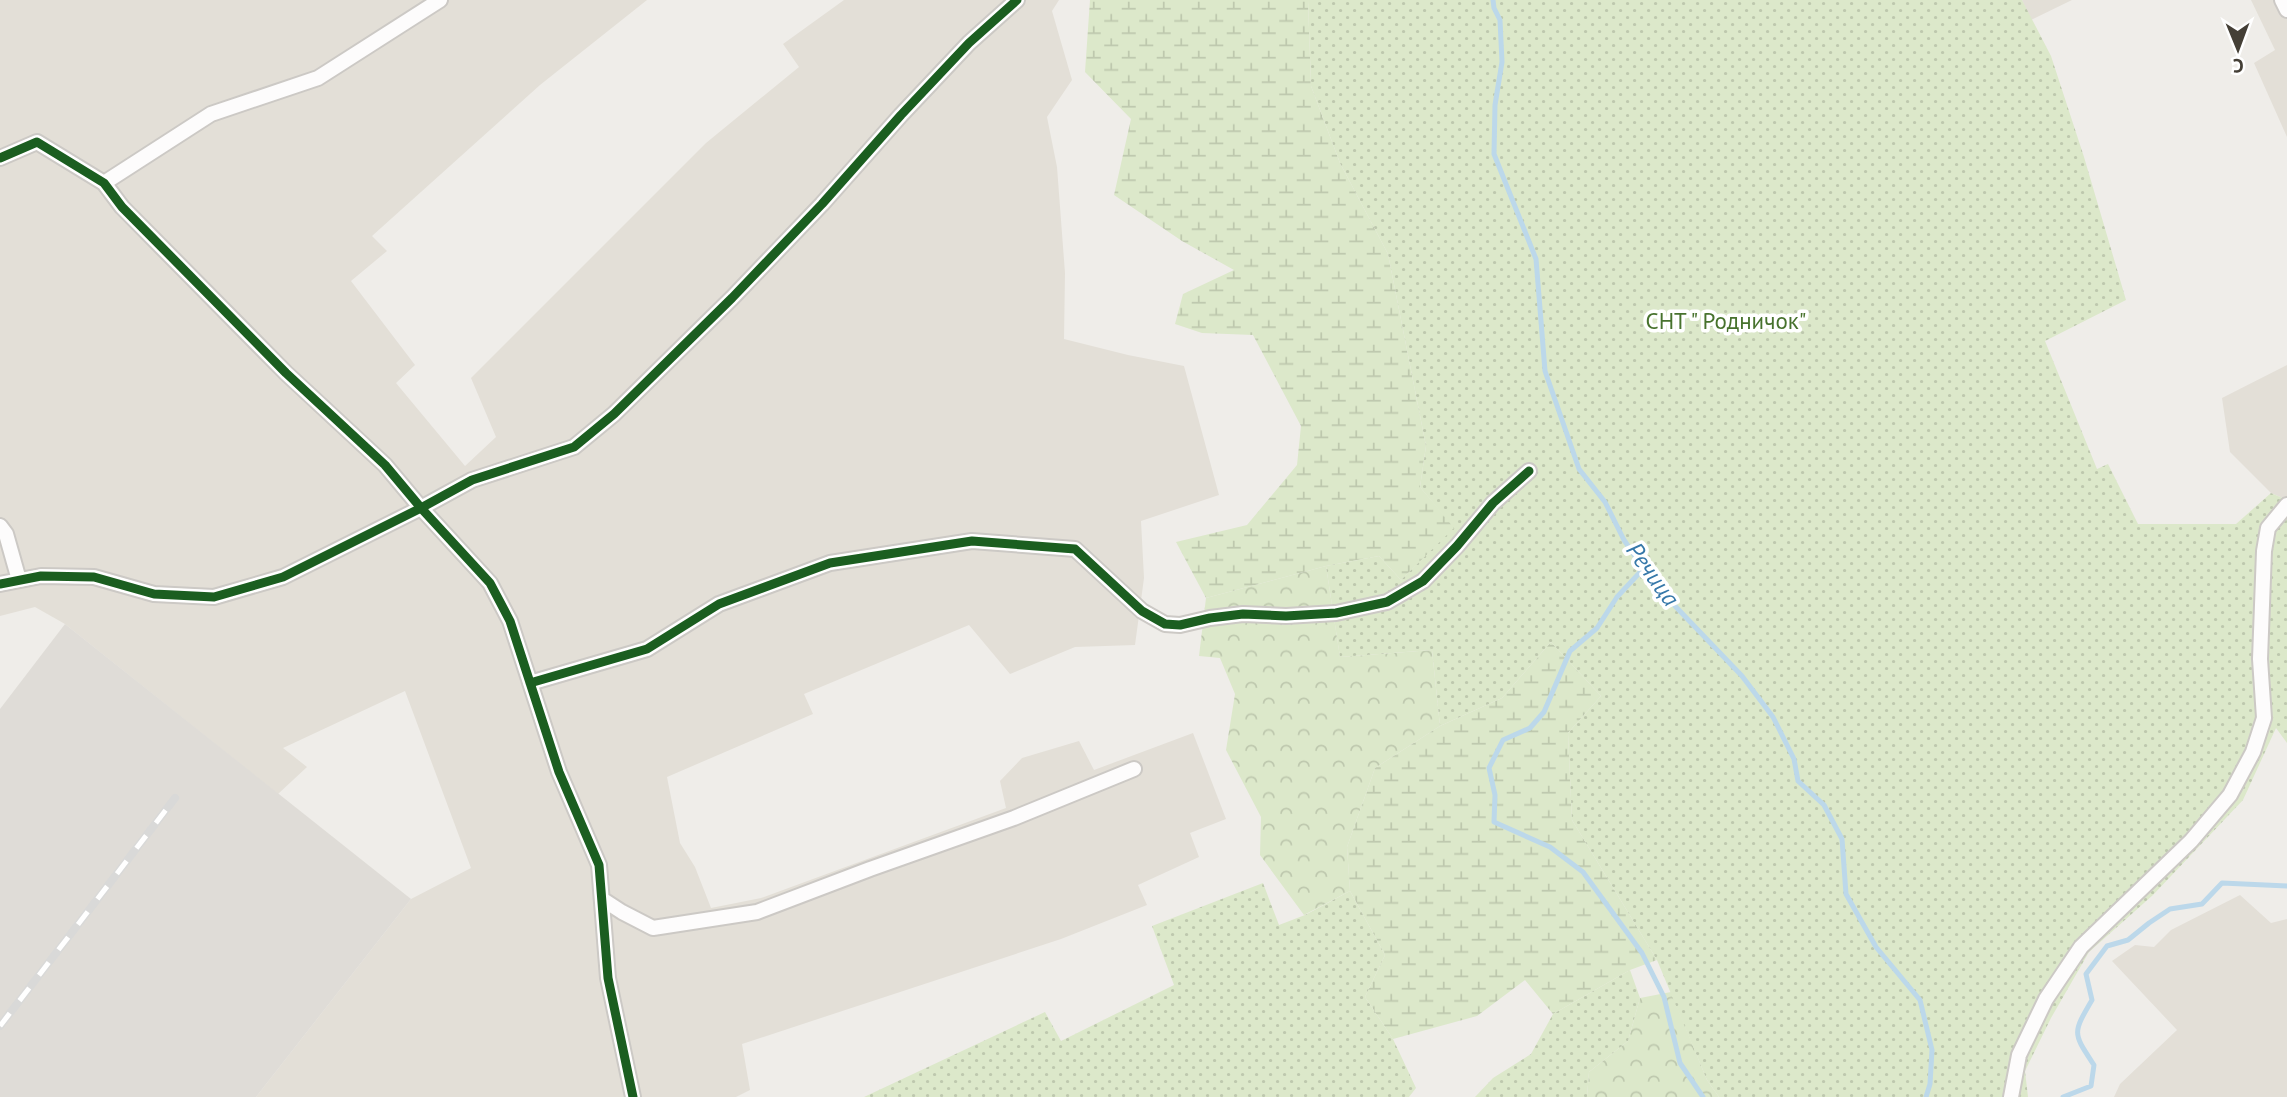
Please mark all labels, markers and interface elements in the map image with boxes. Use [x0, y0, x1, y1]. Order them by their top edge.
north arrow [2203, 14, 2273, 84]
text: С [2232, 54, 2244, 78]
park label: СНТ " Родничок" [1646, 306, 1806, 335]
water label: Речица [1619, 536, 1687, 612]

